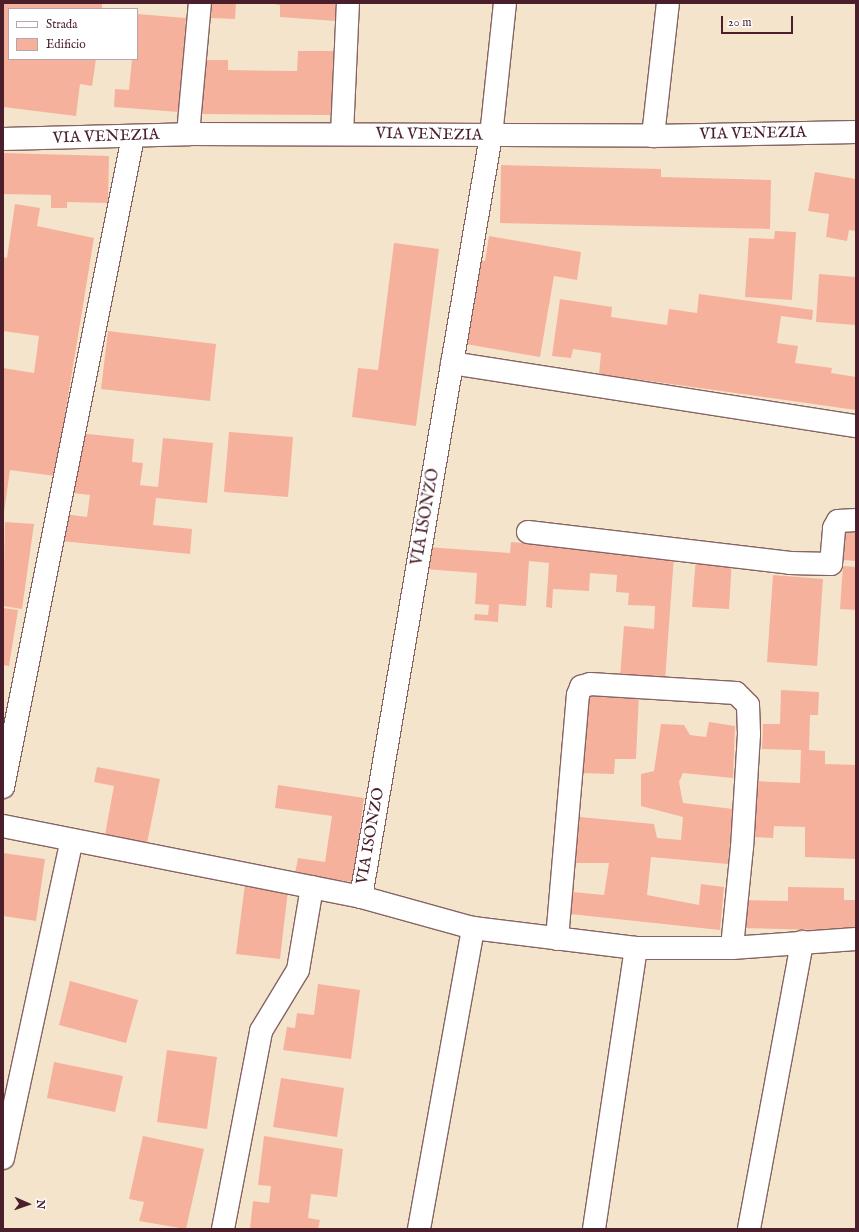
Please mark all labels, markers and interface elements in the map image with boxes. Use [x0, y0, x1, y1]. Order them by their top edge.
legend [8, 8, 138, 60]
scale bar [723, 8, 795, 34]
text: 20 m [728, 15, 751, 30]
text: Strada [46, 17, 77, 32]
text: Edificio [46, 37, 86, 52]
street label: VIA VENEZIA [699, 123, 807, 145]
street label: VIA VENEZIA [375, 124, 483, 146]
street label: VIA VENEZIA [52, 126, 160, 148]
street label: VIA ISONZO [408, 467, 444, 567]
street label: VIA ISONZO [353, 786, 389, 886]
north arrow [8, 1184, 48, 1224]
text: N [33, 1199, 47, 1209]

